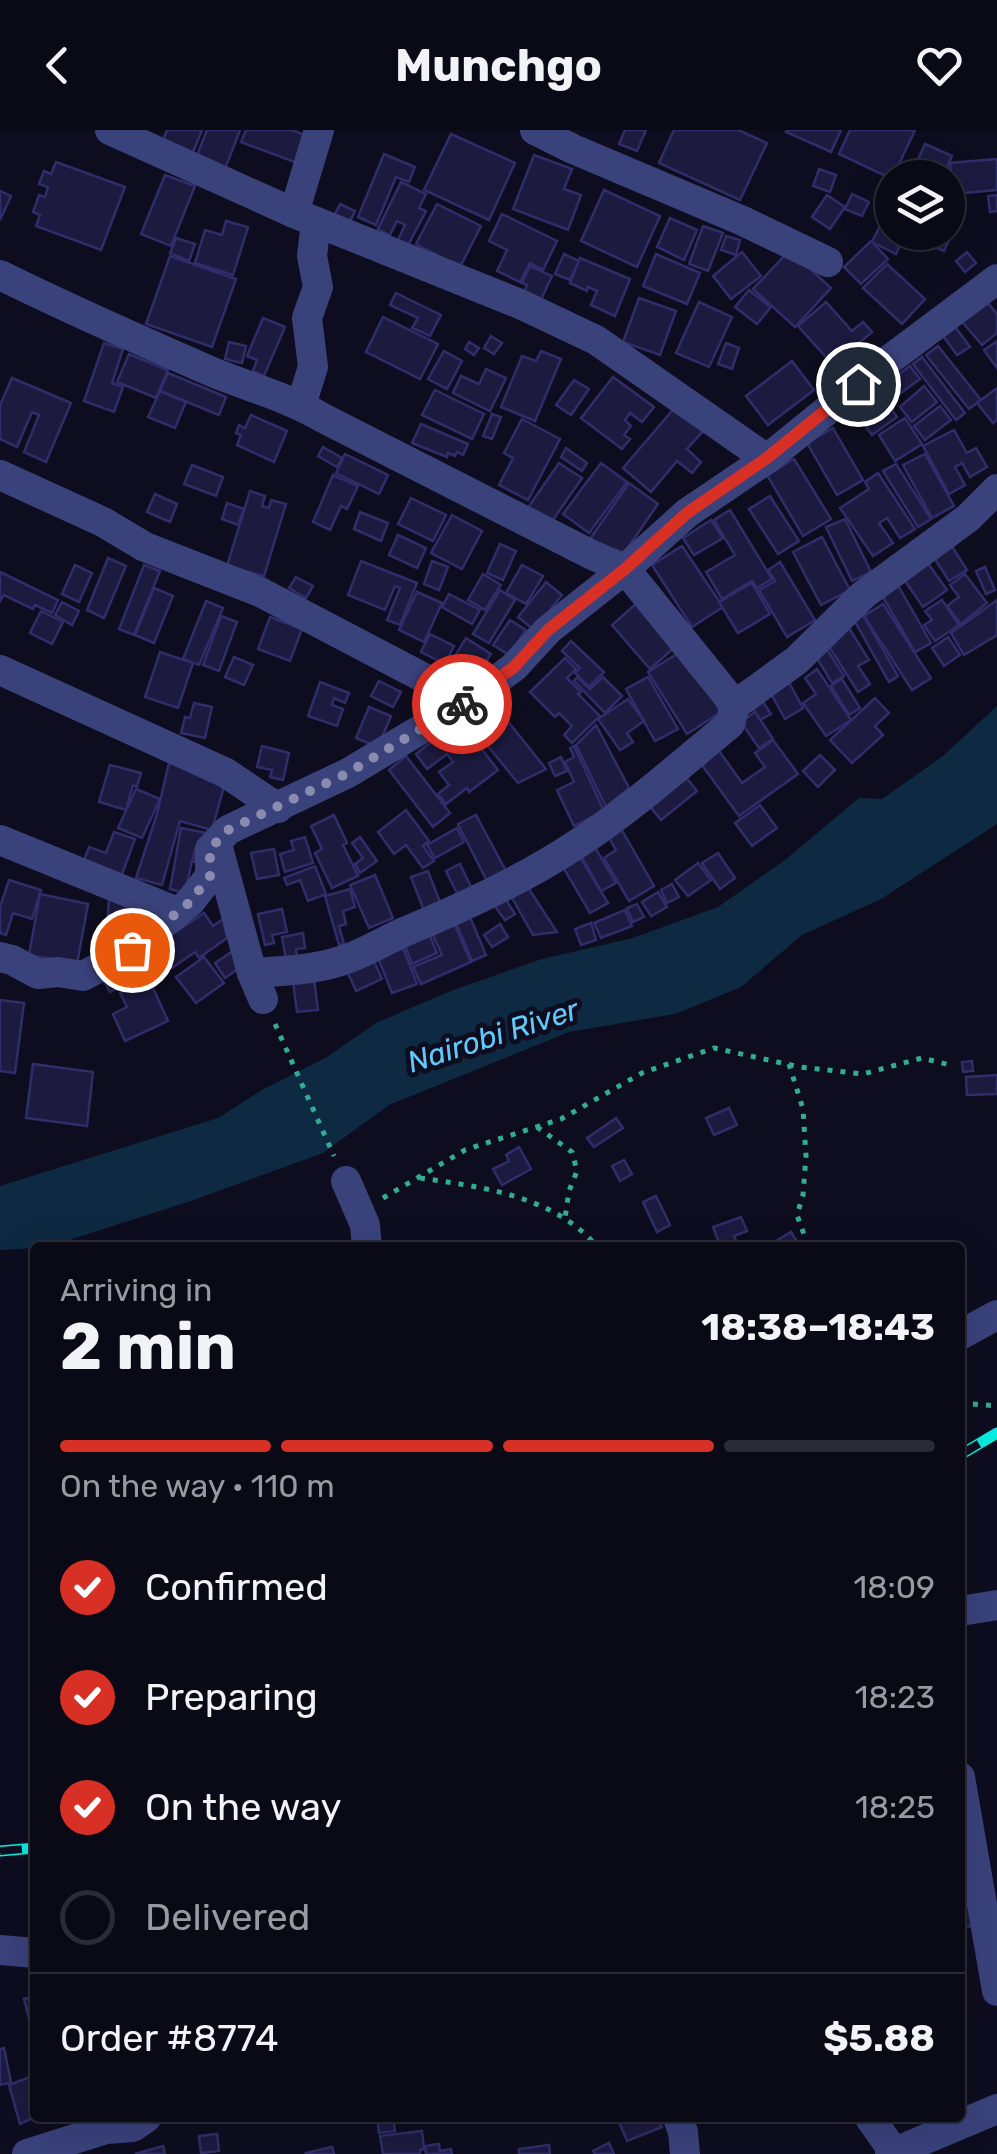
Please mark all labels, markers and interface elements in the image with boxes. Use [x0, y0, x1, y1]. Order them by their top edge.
icon: back [30, 38, 85, 93]
icon: heart [912, 38, 967, 93]
text: Munchgo [395, 39, 602, 92]
map controls [875, 160, 965, 250]
button: layers [875, 160, 965, 250]
pin [816, 342, 901, 427]
icon: home [831, 357, 886, 412]
courier [412, 654, 512, 754]
icon: bike [435, 677, 490, 732]
pin [90, 908, 175, 993]
icon: bag [105, 923, 160, 978]
water label: Nairobi River [403, 991, 585, 1081]
text: Arriving in [60, 1271, 212, 1309]
text: 18:38–18:43 [701, 1304, 935, 1350]
text: 2 min [60, 1308, 236, 1385]
text: On the way · 110 m [60, 1467, 335, 1505]
icon: check [60, 1560, 115, 1615]
text: Confirmed [145, 1564, 328, 1610]
text: 18:09 [853, 1568, 935, 1606]
icon: check [60, 1670, 115, 1725]
text: Preparing [145, 1674, 318, 1720]
text: 18:23 [855, 1678, 935, 1716]
icon: check [60, 1780, 115, 1835]
text: On the way [145, 1784, 341, 1830]
text: 18:25 [855, 1788, 935, 1826]
text: Delivered [145, 1894, 310, 1940]
text: Order #8774 [60, 2015, 279, 2061]
text: $5.88 [823, 2015, 935, 2061]

